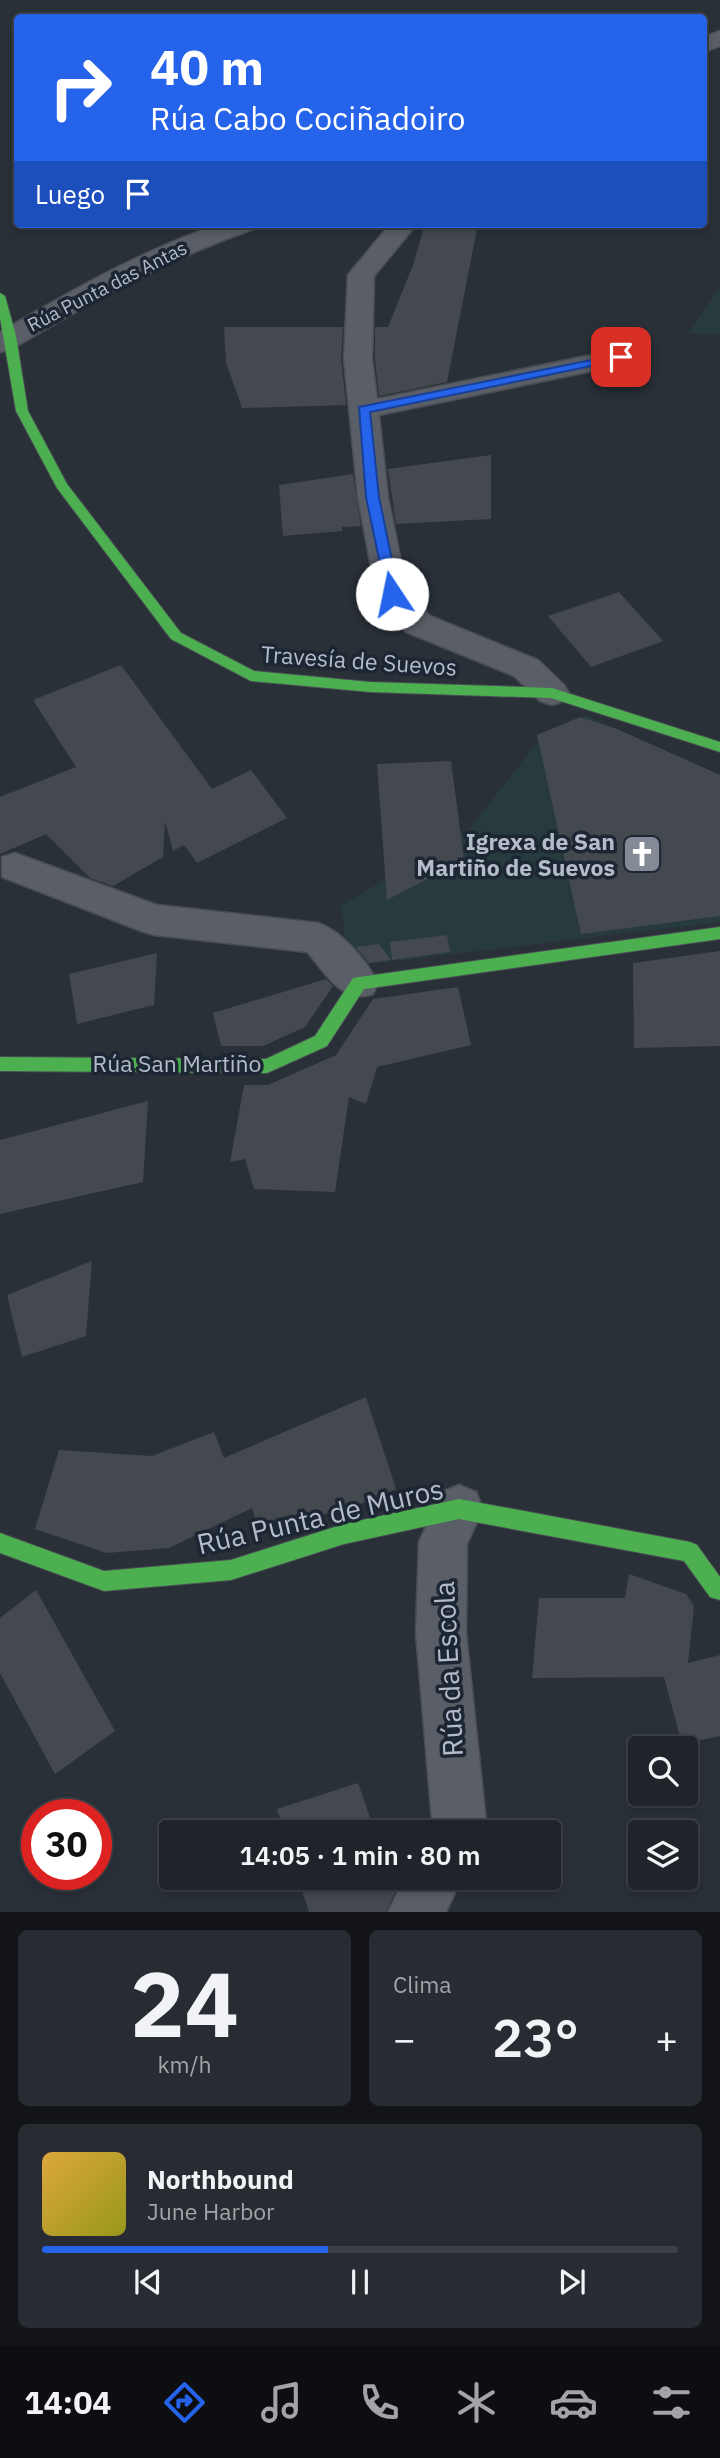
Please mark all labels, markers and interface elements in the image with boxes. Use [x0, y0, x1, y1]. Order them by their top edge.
text: 40 m [150, 35, 264, 98]
icon: right [35, 42, 126, 133]
text: Rúa Cabo Cociñadoiro [150, 97, 465, 139]
icon: arrive [119, 175, 157, 213]
text: Luego [35, 177, 105, 211]
street label: Rúa Punta das Antas [23, 235, 191, 337]
pin [591, 327, 651, 387]
icon: arrive [602, 338, 640, 376]
position arrow [355, 557, 429, 631]
street label: Travesía de Suevos [260, 638, 458, 682]
place label: Igrexa de San Martiño de Suevos [416, 826, 615, 882]
church icon: Igrexa de San Martiño de Suevos [621, 833, 663, 875]
street label: Rúa San Martiño [93, 1048, 261, 1078]
street label: Rúa Punta de Muros [193, 1470, 447, 1562]
street label: Rúa da Escola [425, 1580, 471, 1758]
map controls [628, 1736, 698, 1890]
button: search [628, 1736, 698, 1806]
speed limit sign: 30 [21, 1799, 112, 1890]
button: layers [628, 1820, 698, 1890]
text: 14:05 · 1 min · 80 m [239, 1838, 481, 1872]
text: 24 [130, 1944, 239, 2062]
text: Clima [393, 1969, 452, 1999]
text: 23° [492, 2004, 579, 2071]
text: − [393, 2014, 416, 2063]
text: + [655, 2014, 678, 2063]
text: km/h [157, 2049, 212, 2079]
text: Northbound [147, 2162, 294, 2196]
text: June Harbor [147, 2196, 275, 2226]
icon: previous [129, 2263, 167, 2301]
icon: pause [341, 2263, 379, 2301]
icon: next [553, 2263, 591, 2301]
icon: directions [160, 2378, 209, 2427]
icon: music [257, 2378, 306, 2427]
icon: phone [355, 2378, 404, 2427]
icon: climate [452, 2378, 501, 2427]
icon: car [549, 2378, 598, 2427]
icon: filters [647, 2378, 696, 2427]
text: 14:04 [24, 2381, 112, 2423]

